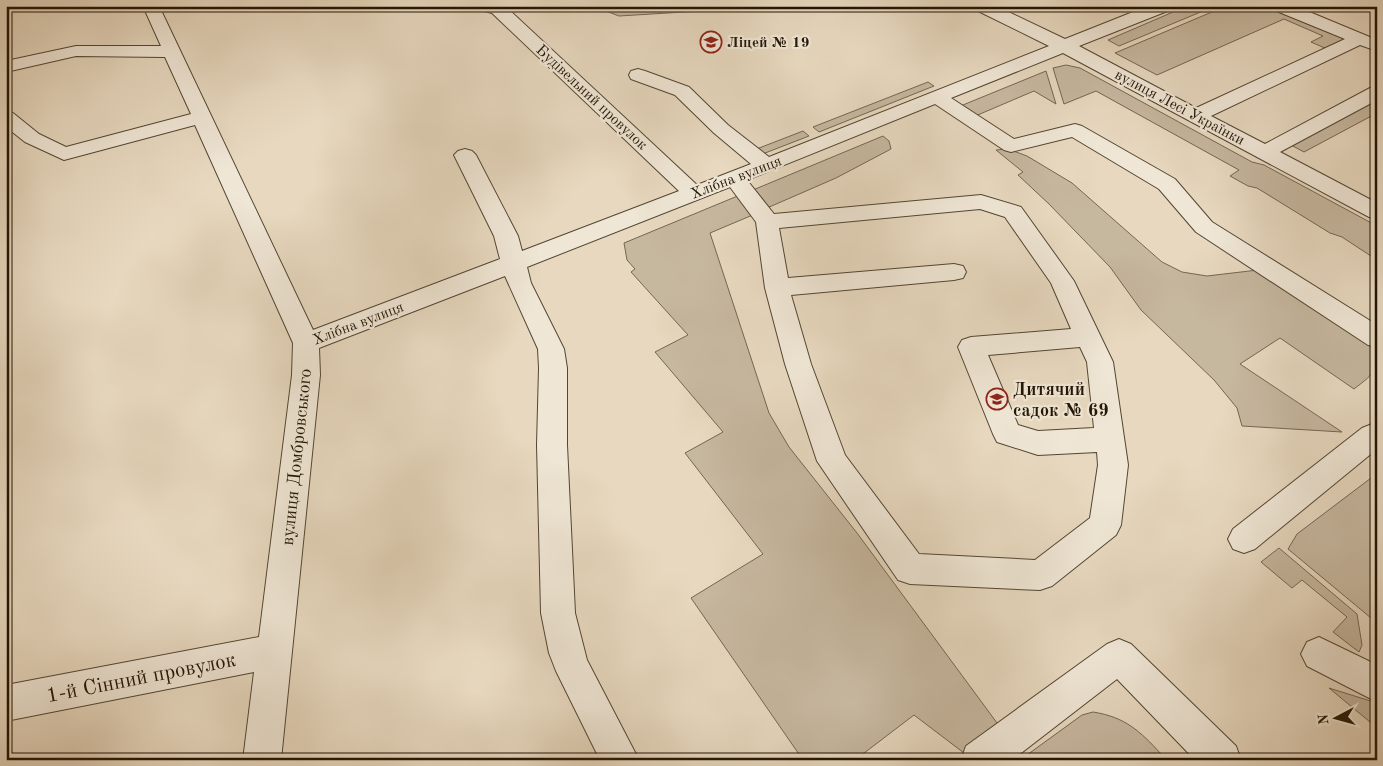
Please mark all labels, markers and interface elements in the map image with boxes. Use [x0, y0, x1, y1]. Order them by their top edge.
school or university icon: Ліцей № 19 [699, 30, 723, 54]
place label: Ліцей № 19 [727, 36, 809, 51]
street label: Будівельний провулок [532, 43, 650, 154]
street label: вулиця Лесі Українки [1112, 68, 1247, 149]
street label: Хлібна вулиця [689, 154, 784, 203]
street label: Хлібна вулиця [311, 300, 406, 349]
street label: вулиця Домбровського [279, 368, 315, 546]
place label: Дитячий садок № 69 [1013, 381, 1109, 420]
school or university icon: Дитячий садок № 69 [985, 387, 1009, 411]
street label: 1-й Сінний провулок [45, 650, 238, 707]
north arrow [1310, 694, 1360, 744]
text: N [1317, 713, 1332, 725]

